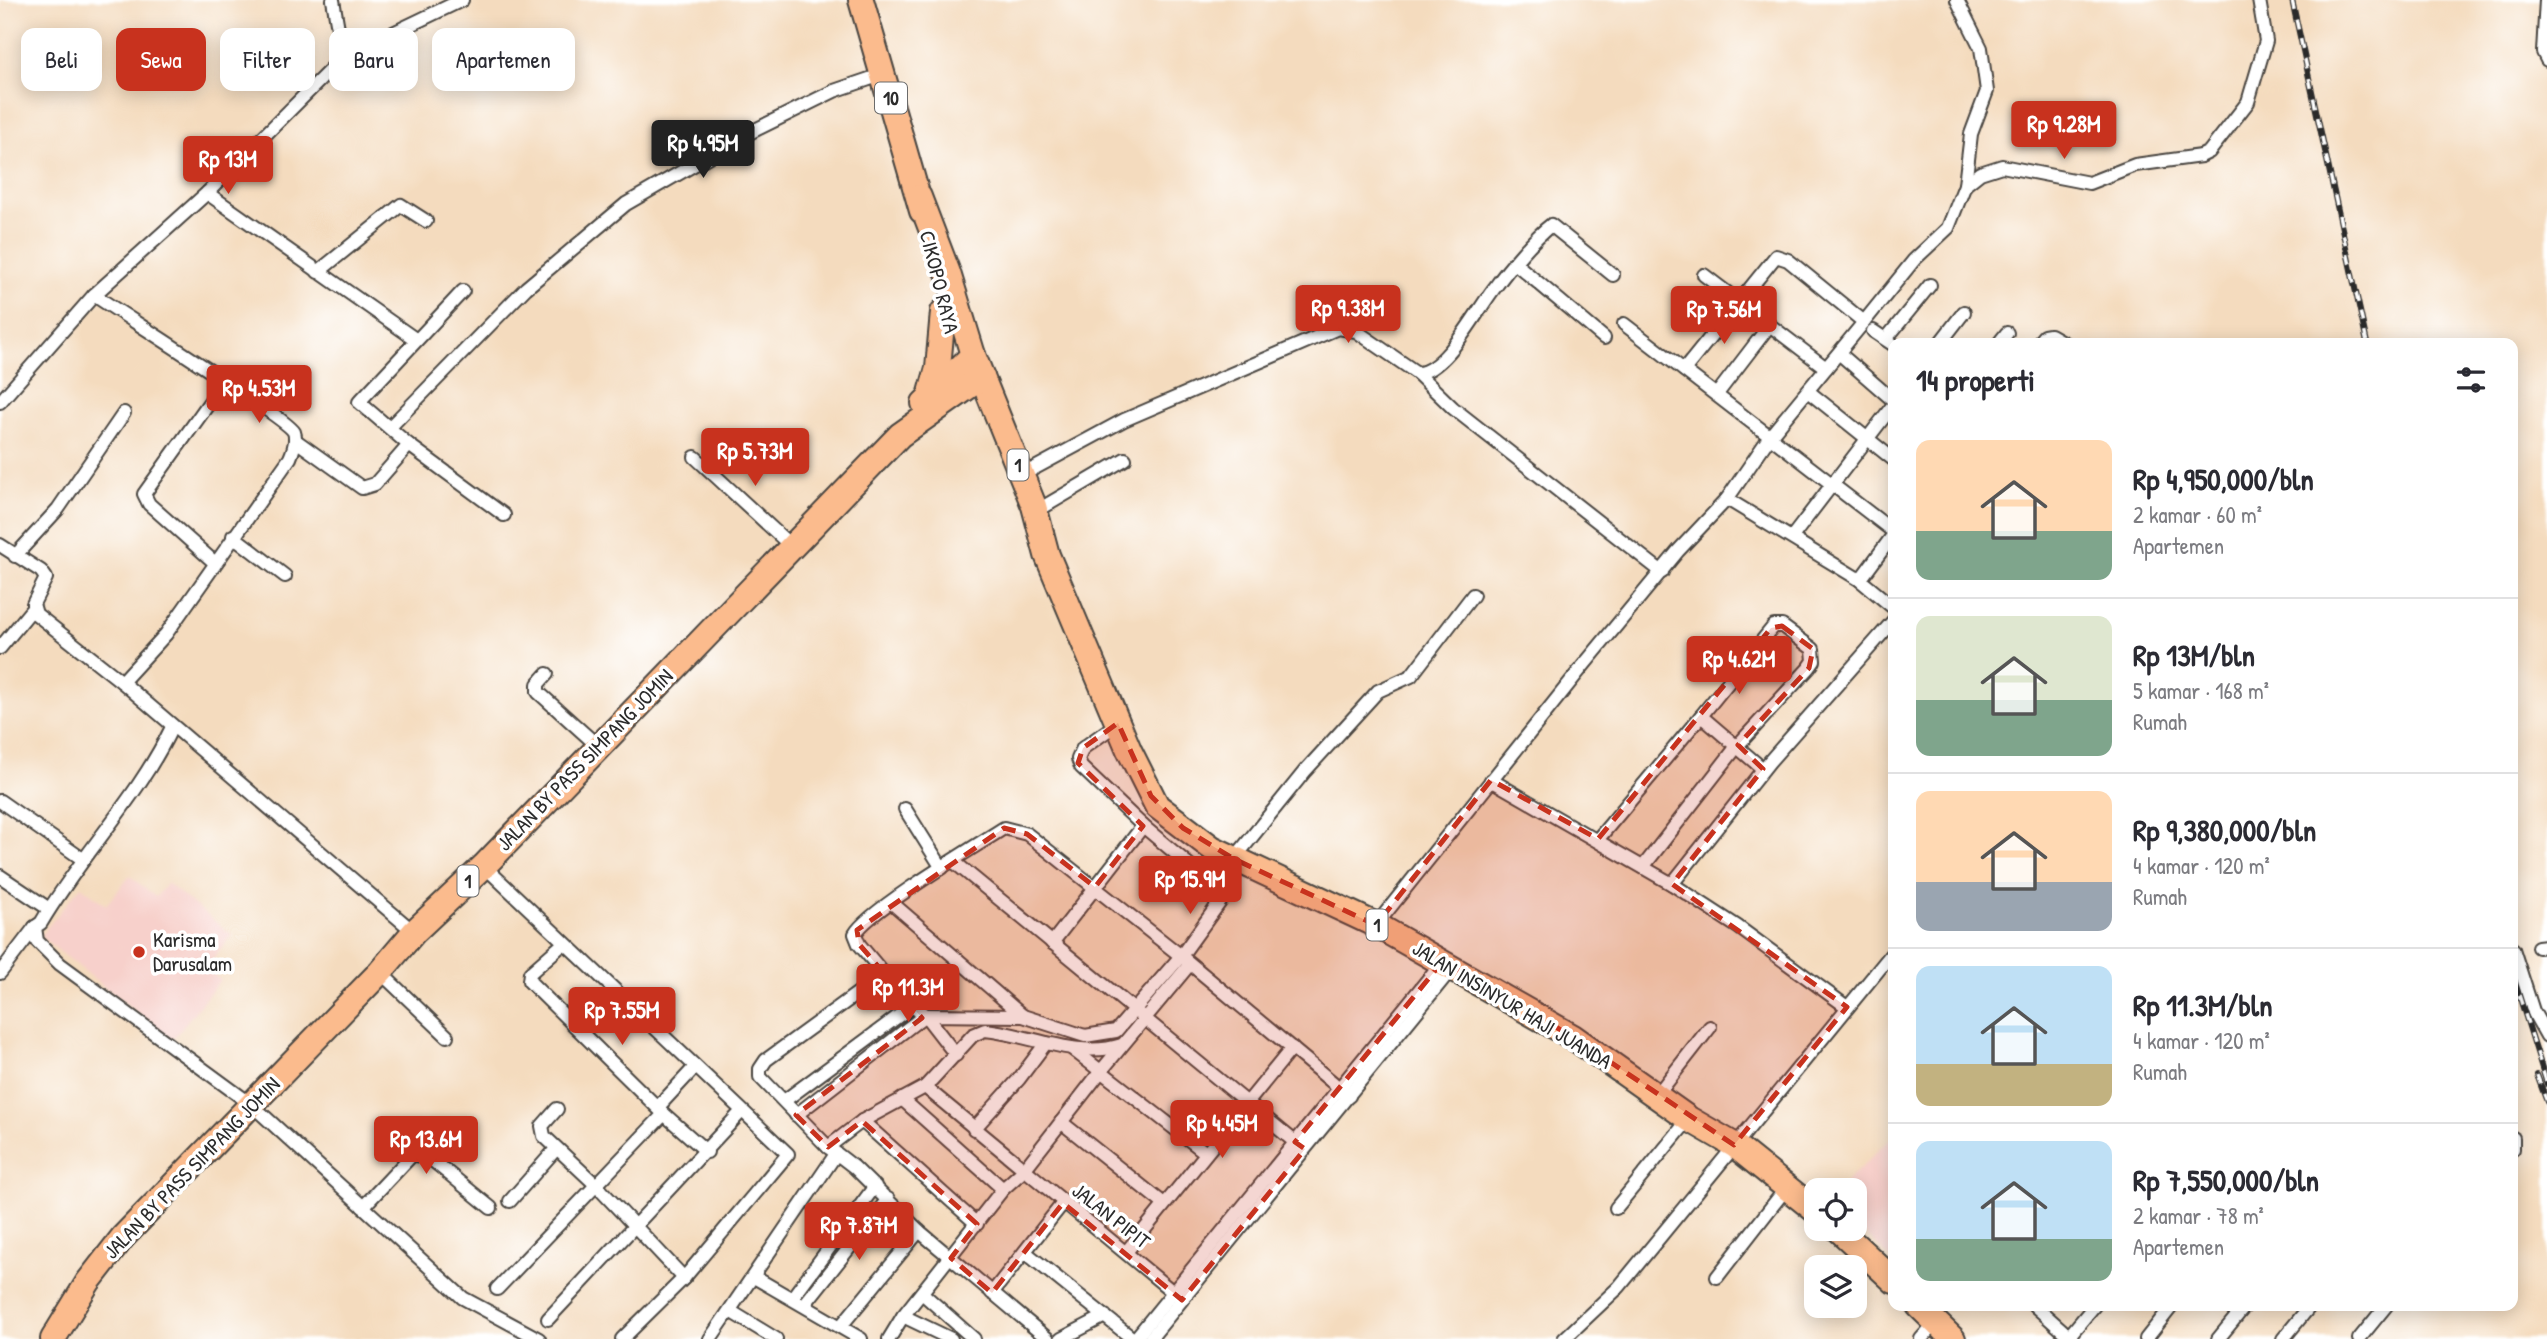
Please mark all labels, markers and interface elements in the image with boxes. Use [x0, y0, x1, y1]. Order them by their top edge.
chip: Beli [21, 28, 102, 91]
chip: Sewa [116, 28, 206, 91]
chip: Filter [220, 28, 315, 91]
chip: Baru [329, 28, 418, 91]
chip: Apartemen [432, 28, 575, 91]
road number: 10 [875, 82, 907, 114]
pin: Rp 9.28M [1992, 102, 2136, 161]
text: Rp 9.28M [2027, 108, 2101, 139]
pin: Rp 4.95M [631, 120, 775, 180]
text: Rp 4.95M [668, 127, 738, 158]
pin: Rp 13M [171, 136, 285, 196]
text: Rp 13M [199, 143, 257, 174]
street label: CIKOPO RAYA [913, 227, 966, 336]
pin: Rp 9.38M [1276, 286, 1420, 345]
pin: Rp 7.56M [1652, 286, 1796, 346]
text: Rp 9.38M [1312, 292, 1384, 323]
text: Rp 7.56M [1687, 293, 1761, 324]
text: 14 properti [1916, 360, 2035, 400]
icon: filters [2452, 361, 2490, 399]
pin: Rp 4.53M [187, 366, 331, 425]
text: Rp 4.53M [223, 372, 295, 403]
pin: Rp 5.73M [683, 428, 827, 488]
text: Rp 5.73M [717, 435, 793, 466]
road number: 1 [1007, 450, 1028, 480]
text: Rp 4,950,000/bln [2133, 459, 2314, 499]
icon: home [1972, 468, 2056, 552]
text: 2 kamar · 60 m² [2133, 499, 2262, 530]
text: Apartemen [2133, 530, 2224, 561]
text: Rp 13M/bln [2133, 635, 2255, 675]
pin: Rp 4.62M [1667, 636, 1811, 696]
text: Rp 4.62M [1703, 643, 1775, 674]
icon: home [1972, 644, 2056, 728]
street label: JALAN BY PASS SIMPANG JOMIN [490, 662, 679, 857]
text: 5 kamar · 168 m² [2133, 675, 2269, 706]
text: Rumah [2133, 706, 2187, 737]
text: Rp 9,380,000/bln [2133, 810, 2316, 850]
icon: home [1972, 819, 2056, 903]
text: 4 kamar · 120 m² [2133, 850, 2270, 881]
pin: Rp 15.9M [1118, 856, 1262, 916]
text: Rp 15.9M [1155, 863, 1225, 894]
road number: 1 [458, 866, 478, 897]
text: Rumah [2133, 881, 2187, 912]
road number: 1 [1366, 909, 1388, 940]
place label: Karisma Darusalam [153, 925, 232, 978]
street label: JALAN INSINYUR HAJI JUANDA [1407, 934, 1617, 1076]
marker: Karisma Darusalam [131, 944, 147, 960]
pin: Rp 11.3M [836, 964, 980, 1024]
text: Rp 11.3M [872, 971, 944, 1002]
text: Rp 11.3M/bln [2133, 985, 2272, 1025]
pin: Rp 7.55M [550, 988, 694, 1047]
text: Rp 7.55M [584, 994, 660, 1025]
icon: home [1972, 994, 2056, 1078]
text: 4 kamar · 120 m² [2133, 1025, 2270, 1056]
text: Rumah [2133, 1056, 2187, 1087]
street label: JALAN BY PASS SIMPANG JOMIN [97, 1070, 286, 1265]
pin: Rp 4.45M [1150, 1100, 1294, 1160]
text: Rp 4.45M [1186, 1107, 1258, 1138]
pin: Rp 13.6M [354, 1116, 498, 1176]
text: Rp 13.6M [390, 1123, 462, 1154]
text: Rp 7,550,000/bln [2133, 1160, 2319, 1200]
icon: home [1972, 1169, 2056, 1253]
street label: JALAN PIPIT [1066, 1176, 1157, 1256]
map controls [1804, 1178, 1867, 1318]
button: locate [1804, 1178, 1867, 1241]
text: 2 kamar · 78 m² [2133, 1200, 2264, 1231]
pin: Rp 7.87M [787, 1202, 931, 1262]
text: Rp 7.87M [821, 1209, 897, 1240]
text: Apartemen [2133, 1231, 2224, 1262]
button: layers [1804, 1255, 1867, 1318]

